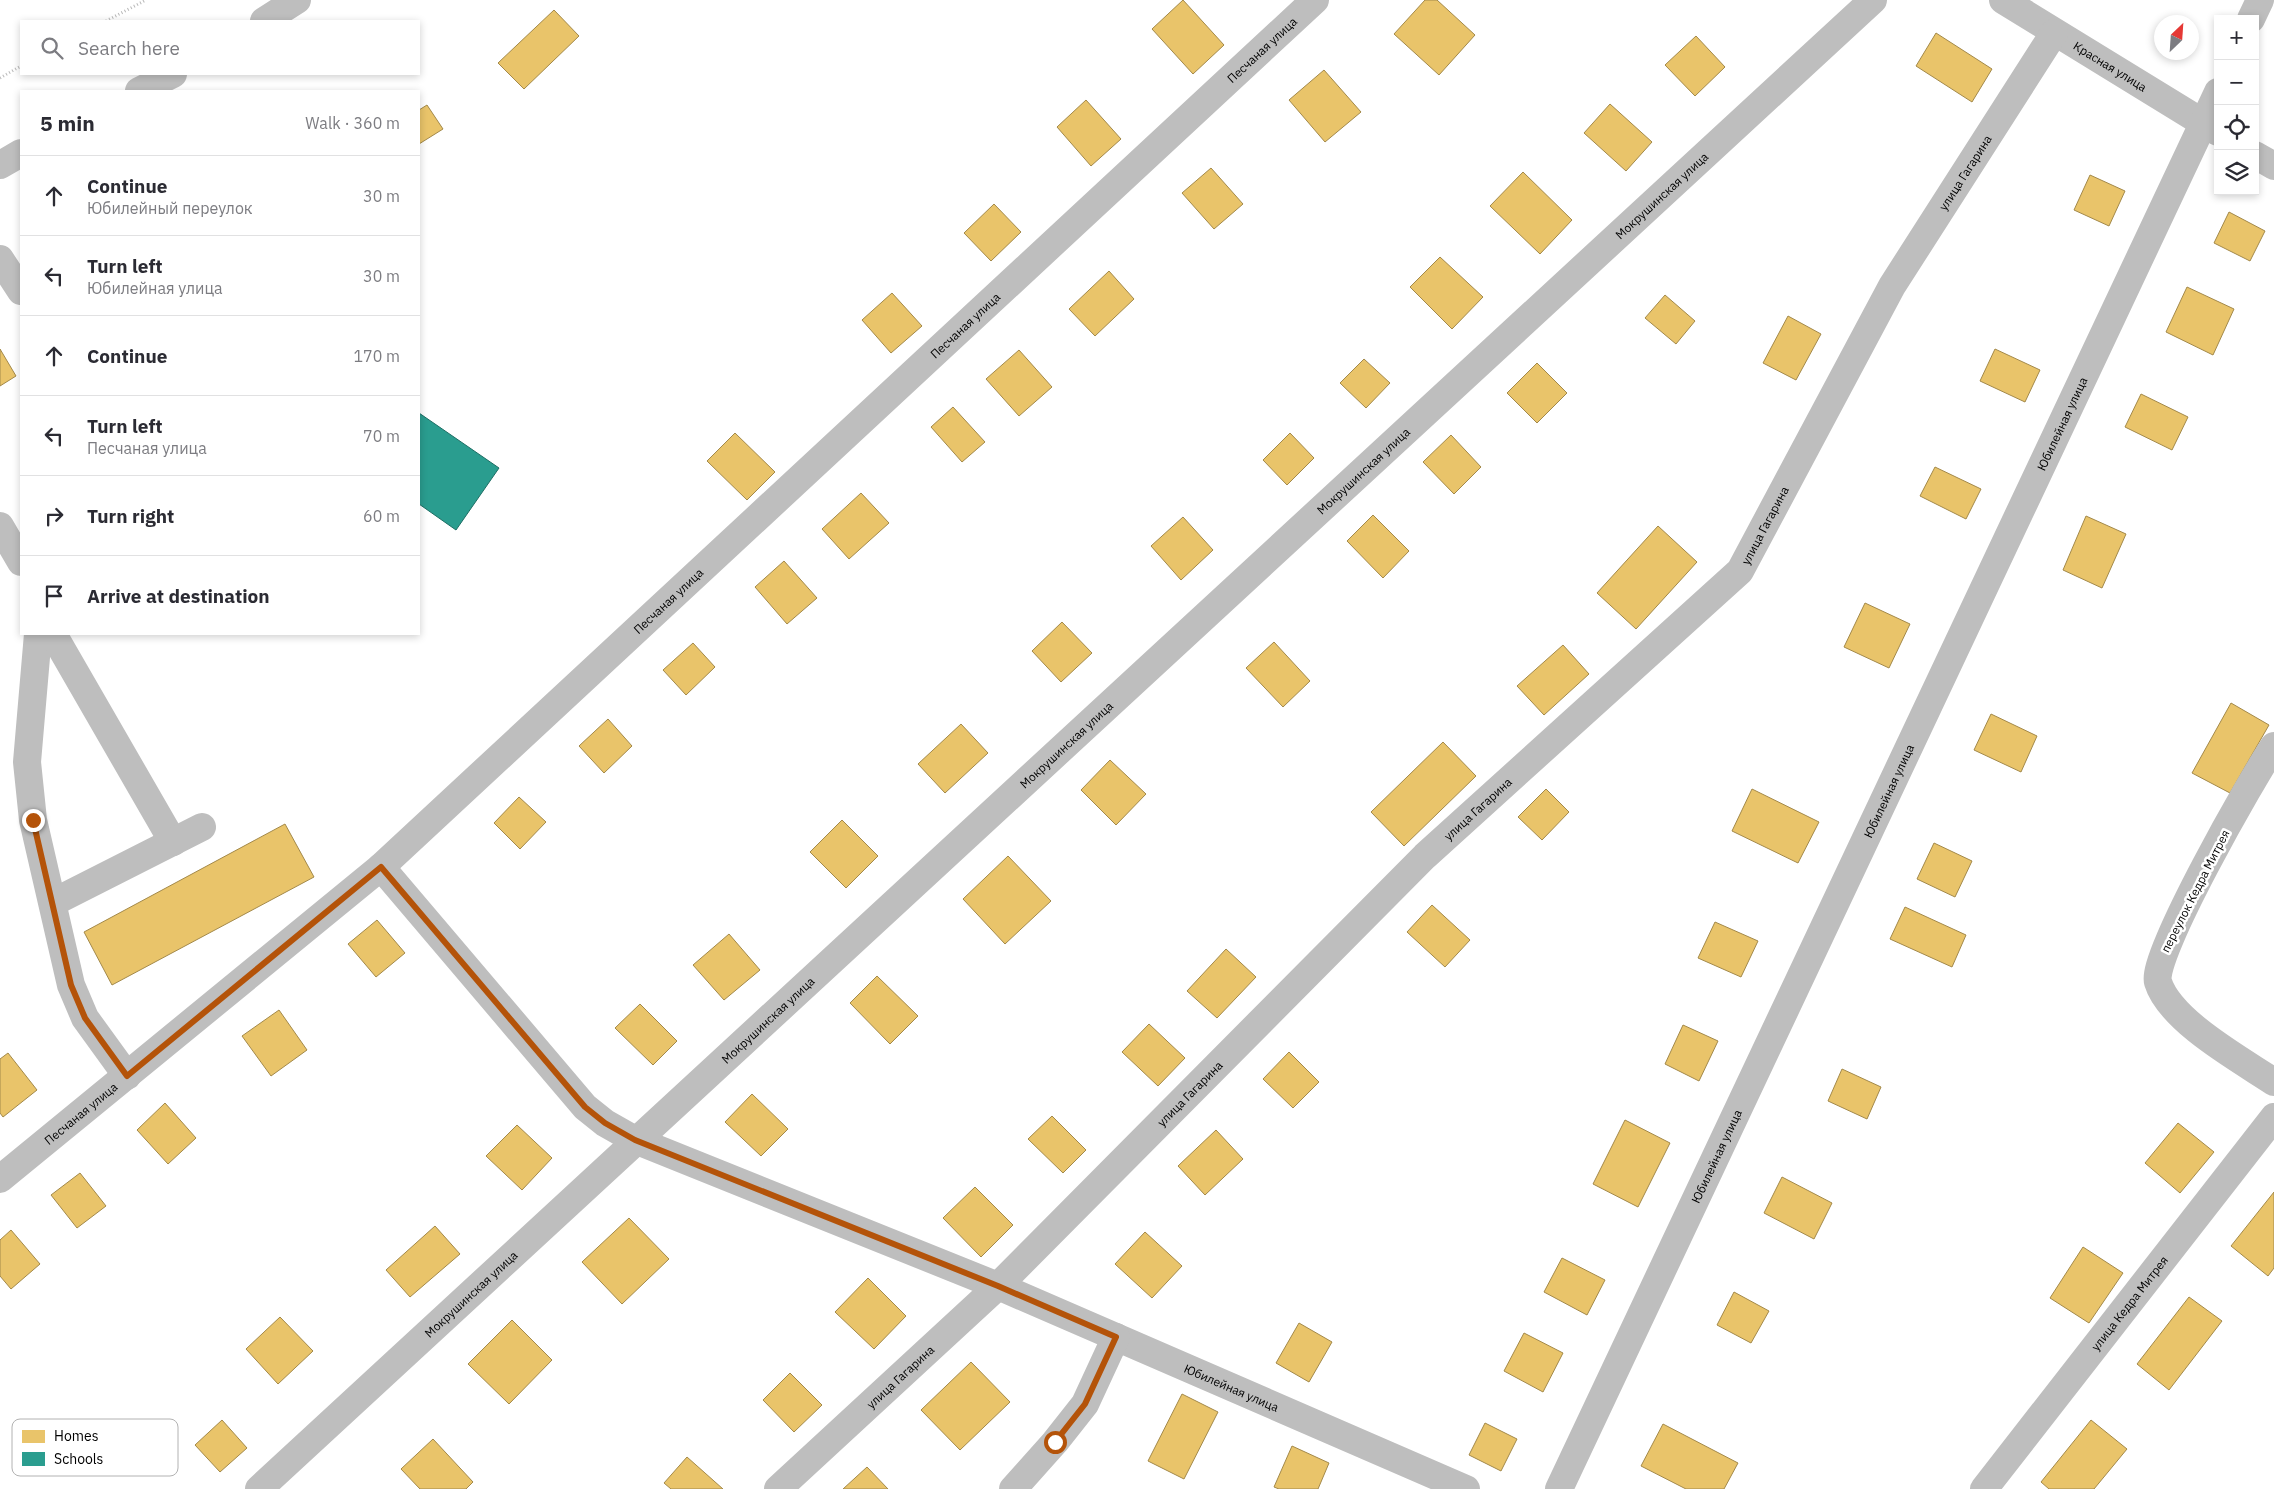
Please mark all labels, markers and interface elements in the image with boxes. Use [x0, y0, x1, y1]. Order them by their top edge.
street label: Песчаная улица [1224, 13, 1300, 86]
north arrow [2154, 15, 2199, 60]
map controls [2214, 15, 2259, 195]
button: + [2214, 15, 2259, 60]
search box [20, 20, 420, 75]
icon: search [38, 34, 66, 62]
text: Search here [78, 36, 180, 60]
street label: Красная улица [2071, 38, 2150, 94]
button: − [2214, 60, 2259, 105]
button: locate [2214, 105, 2259, 150]
text: 5 min [40, 109, 95, 137]
text: Walk · 360 m [305, 113, 400, 133]
street label: улица Гагарина [1935, 131, 1995, 213]
street label: Мокрушинская улица [1612, 148, 1711, 242]
button: layers [2214, 150, 2259, 195]
text: Continue [87, 174, 167, 198]
icon: ahead [40, 182, 68, 210]
text: 30 m [363, 186, 400, 206]
text: Юбилейный переулок [87, 198, 253, 218]
text: Turn left [87, 254, 163, 278]
icon: left [40, 262, 68, 290]
text: 30 m [363, 266, 400, 286]
text: Юбилейная улица [87, 278, 223, 298]
street label: Песчаная улица [927, 289, 1003, 361]
icon: ahead [40, 342, 68, 370]
text: Continue [87, 344, 167, 368]
text: 170 m [353, 346, 400, 366]
street label: Юбилейная улица [2033, 374, 2090, 473]
text: Turn left [87, 414, 163, 438]
icon: left [40, 422, 68, 450]
street label: Мокрушинская улица [1313, 424, 1413, 517]
text: 70 m [363, 426, 400, 446]
text: Песчаная улица [87, 438, 207, 458]
street label: улица Гагарина [1737, 483, 1792, 567]
icon: right [40, 502, 68, 530]
text: Turn right [87, 504, 174, 528]
text: 60 m [363, 506, 400, 526]
street label: Песчаная улица [630, 564, 706, 637]
icon: arrive [40, 582, 68, 610]
text: Arrive at destination [87, 584, 270, 608]
street label: Мокрушинская улица [1016, 697, 1116, 791]
street label: Юбилейная улица [1860, 741, 1917, 840]
street label: улица Гагарина [1440, 774, 1515, 843]
route end [22, 809, 45, 832]
street label: переулок Кедра Митрея [2158, 827, 2232, 955]
street label: Мокрушинская улица [718, 973, 818, 1066]
street label: улица Гагарина [1154, 1057, 1226, 1129]
street label: Песчаная улица [41, 1078, 120, 1147]
street label: Юбилейная улица [1687, 1106, 1745, 1205]
street label: Мокрушинская улица [421, 1247, 521, 1340]
street label: улица Кедра Митрея [2087, 1252, 2171, 1353]
street label: улица Гагарина [863, 1341, 937, 1411]
street label: Юбилейная улица [1182, 1360, 1282, 1415]
legend [12, 1419, 178, 1476]
text: Homes [54, 1427, 99, 1445]
route start [1044, 1431, 1067, 1454]
text: Schools [54, 1450, 104, 1468]

